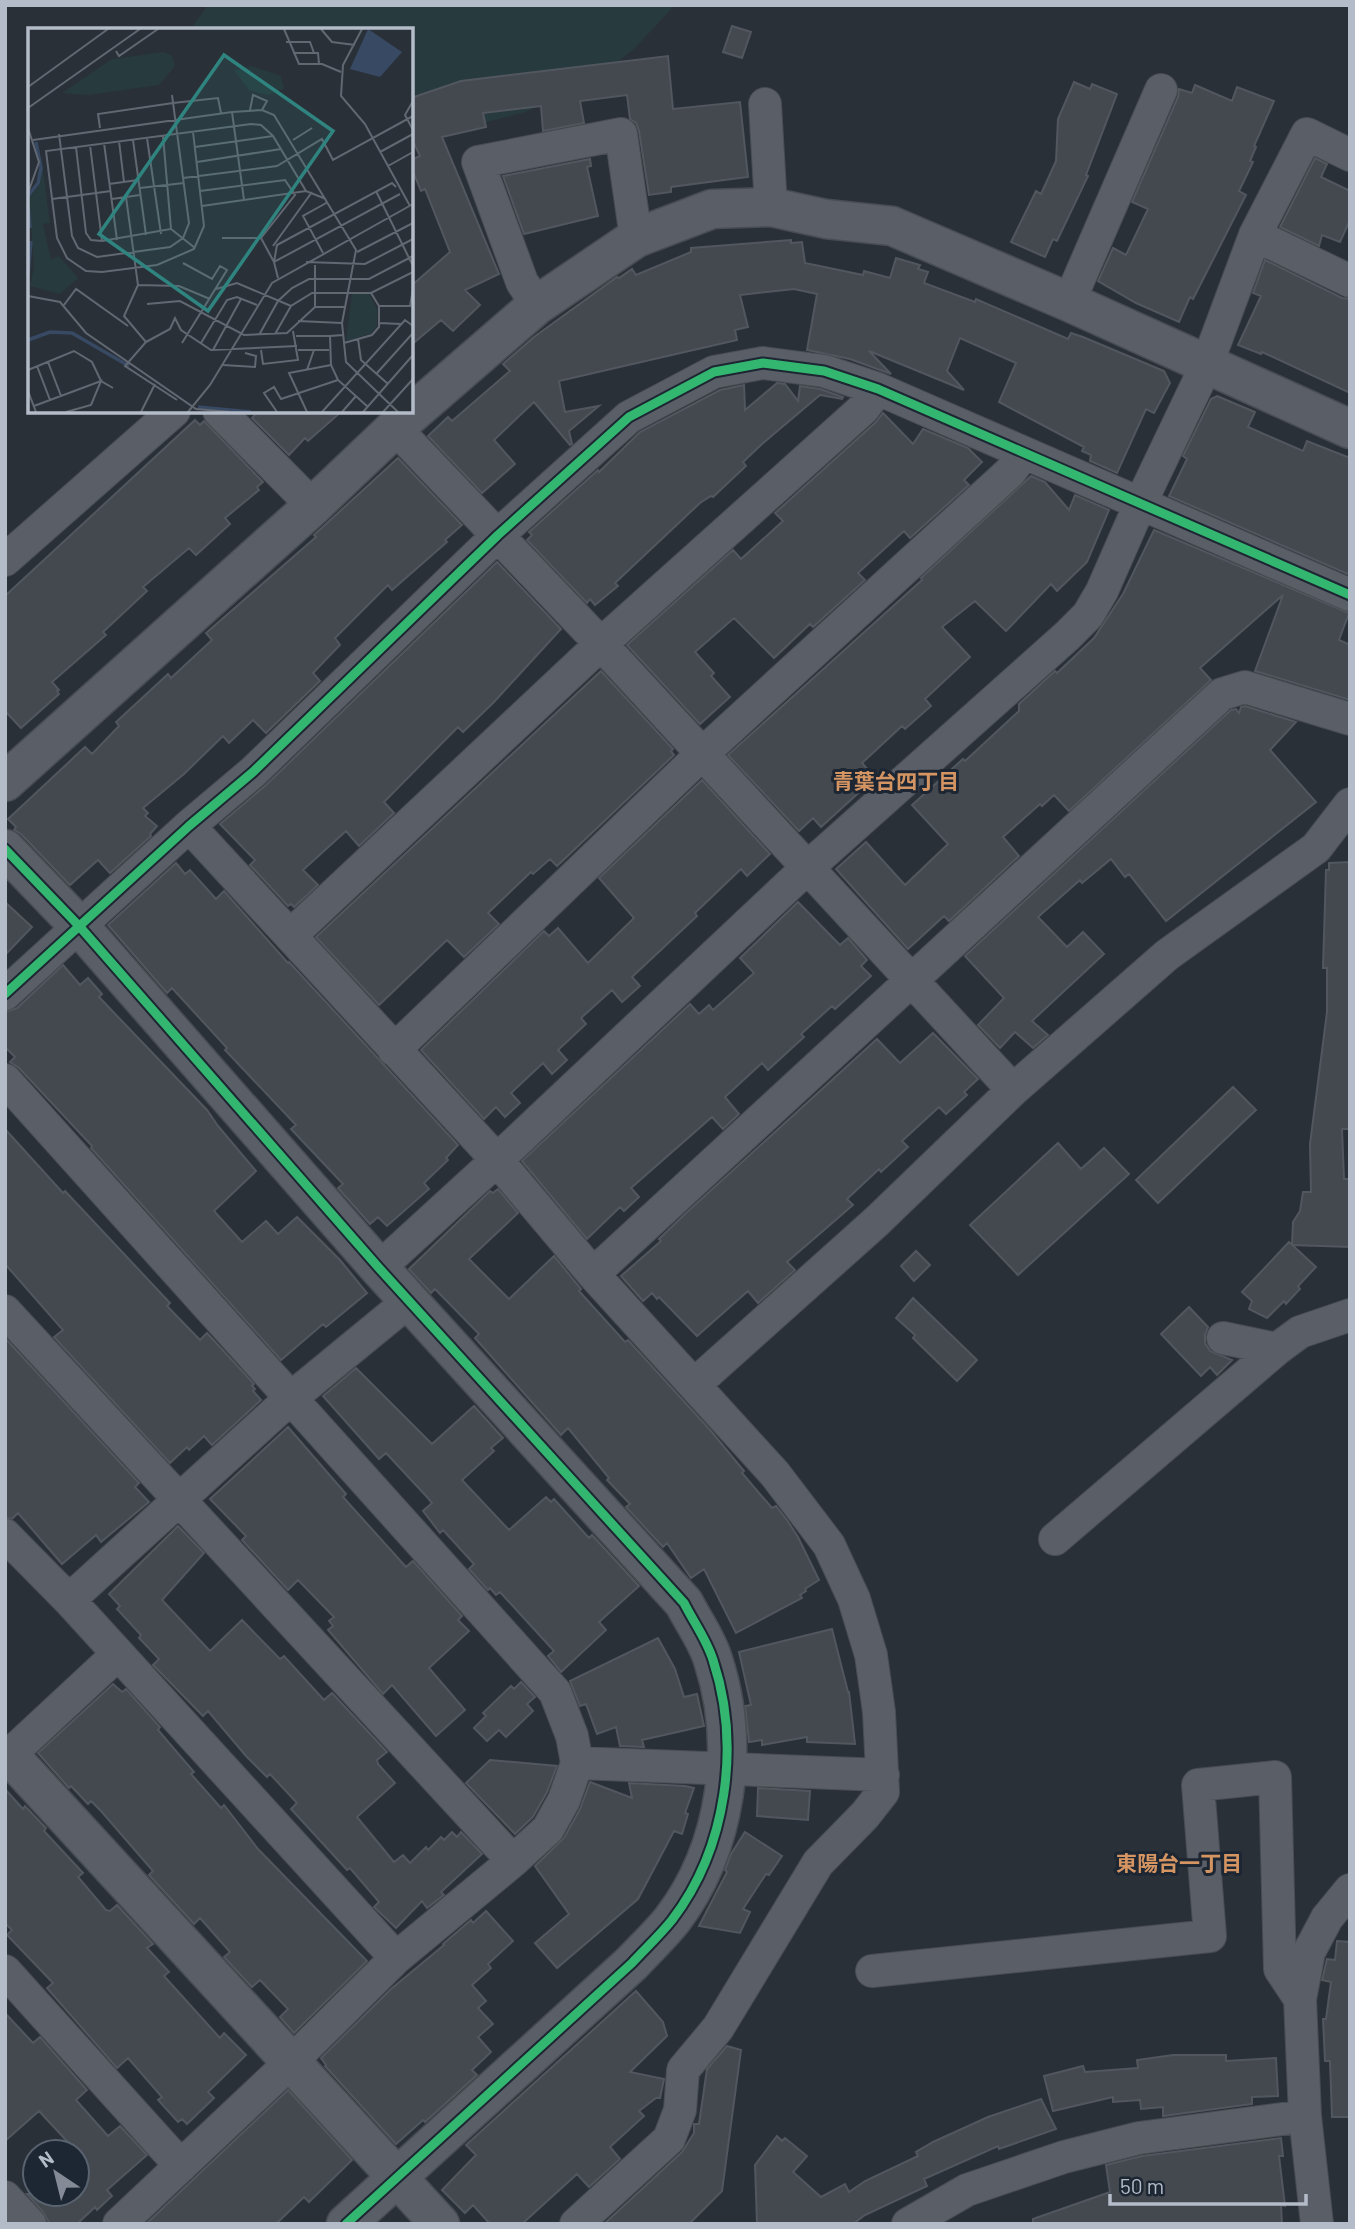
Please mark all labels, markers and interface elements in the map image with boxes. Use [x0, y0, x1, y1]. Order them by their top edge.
inset map [28, 28, 413, 413]
district label: 青葉台四丁目 [833, 768, 959, 793]
district label: 東陽台一丁目 [1116, 1850, 1242, 1875]
north arrow [21, 2138, 91, 2208]
text: N [34, 2146, 58, 2172]
scale bar [1110, 2162, 1306, 2206]
text: 50 m [1120, 2173, 1164, 2198]

